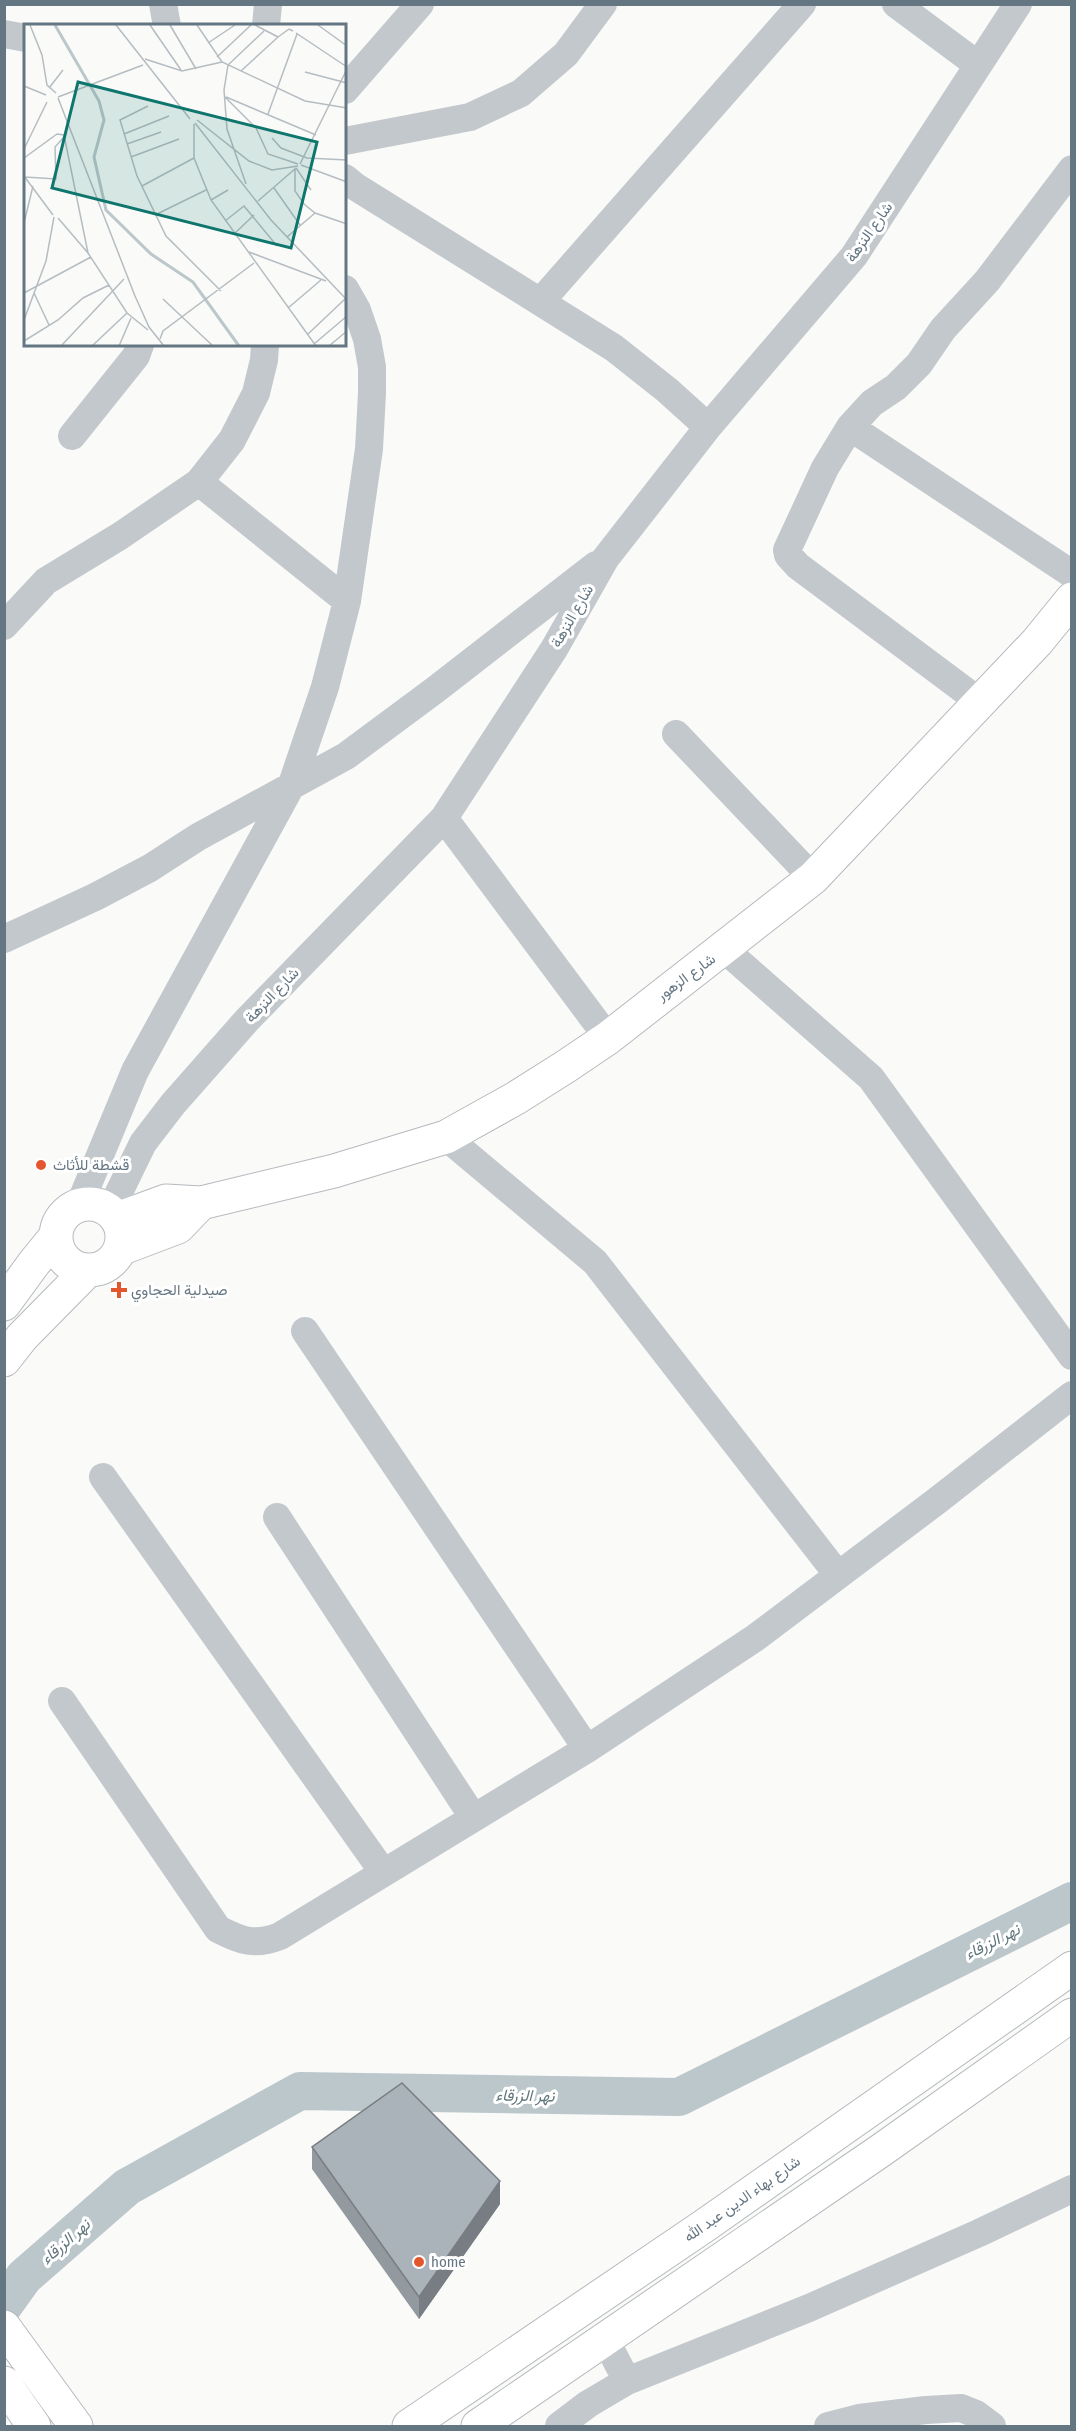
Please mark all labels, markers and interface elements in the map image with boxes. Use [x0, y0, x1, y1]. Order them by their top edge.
inset map [24, 24, 346, 346]
street label: شارع النزهة [842, 198, 898, 267]
street label: شارع النزهة [547, 581, 599, 652]
street label: شارع الزهور [652, 950, 720, 1007]
street label: شارع النزهة [241, 964, 304, 1028]
place label: قشطة للأثاث [53, 1156, 129, 1174]
marker: قشطة للأثاث [34, 1158, 48, 1172]
place label: صيدلية الحجاوي [131, 1281, 227, 1303]
marker: صيدلية الحجاوي [112, 1283, 126, 1297]
water label: نهر الزرقاء [962, 1919, 1025, 1964]
water label: نهر الزرقاء [495, 2085, 556, 2107]
street label: شارع بهاء الدين عبد الله [680, 2152, 805, 2248]
water label: نهر الزرقاء [37, 2214, 96, 2269]
place label: home [431, 2253, 466, 2271]
marker: home [412, 2255, 426, 2269]

